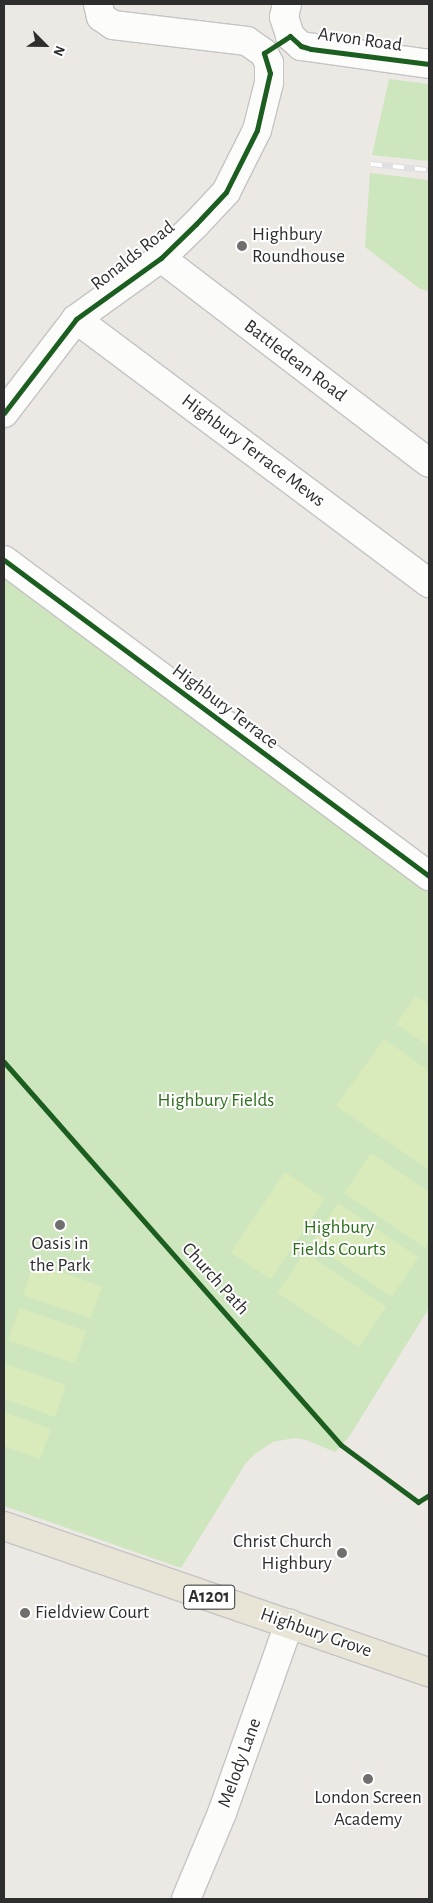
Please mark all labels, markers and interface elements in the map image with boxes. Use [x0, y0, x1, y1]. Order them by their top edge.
north arrow [20, 20, 70, 70]
street label: Arvon Road [316, 23, 404, 57]
text: N [50, 44, 67, 58]
street label: Ronalds Road [87, 216, 179, 296]
place label: Highbury Roundhouse [252, 224, 345, 268]
marker: Highbury Roundhouse [236, 240, 248, 252]
street label: Battledean Road [239, 315, 351, 407]
street label: Highbury Terrace Mews [177, 390, 329, 512]
street label: Highbury Terrace [167, 660, 283, 754]
park label: Highbury Fields [158, 1090, 274, 1112]
park label: Highbury Fields Courts [292, 1217, 386, 1261]
marker: Oasis in the Park [54, 1219, 66, 1231]
place label: Oasis in the Park [30, 1233, 90, 1277]
street label: Church Path [176, 1238, 254, 1320]
place label: Christ Church Highbury [233, 1531, 332, 1575]
marker: Christ Church Highbury [336, 1547, 348, 1559]
road number: A1201 [183, 1581, 235, 1612]
place label: Fieldview Court [35, 1602, 149, 1624]
street label: Highbury Grove [257, 1603, 375, 1663]
marker: Fieldview Court [19, 1607, 31, 1619]
street label: Melody Lane [213, 1715, 267, 1811]
marker: London Screen Academy [362, 1773, 374, 1785]
place label: London Screen Academy [314, 1787, 422, 1831]

